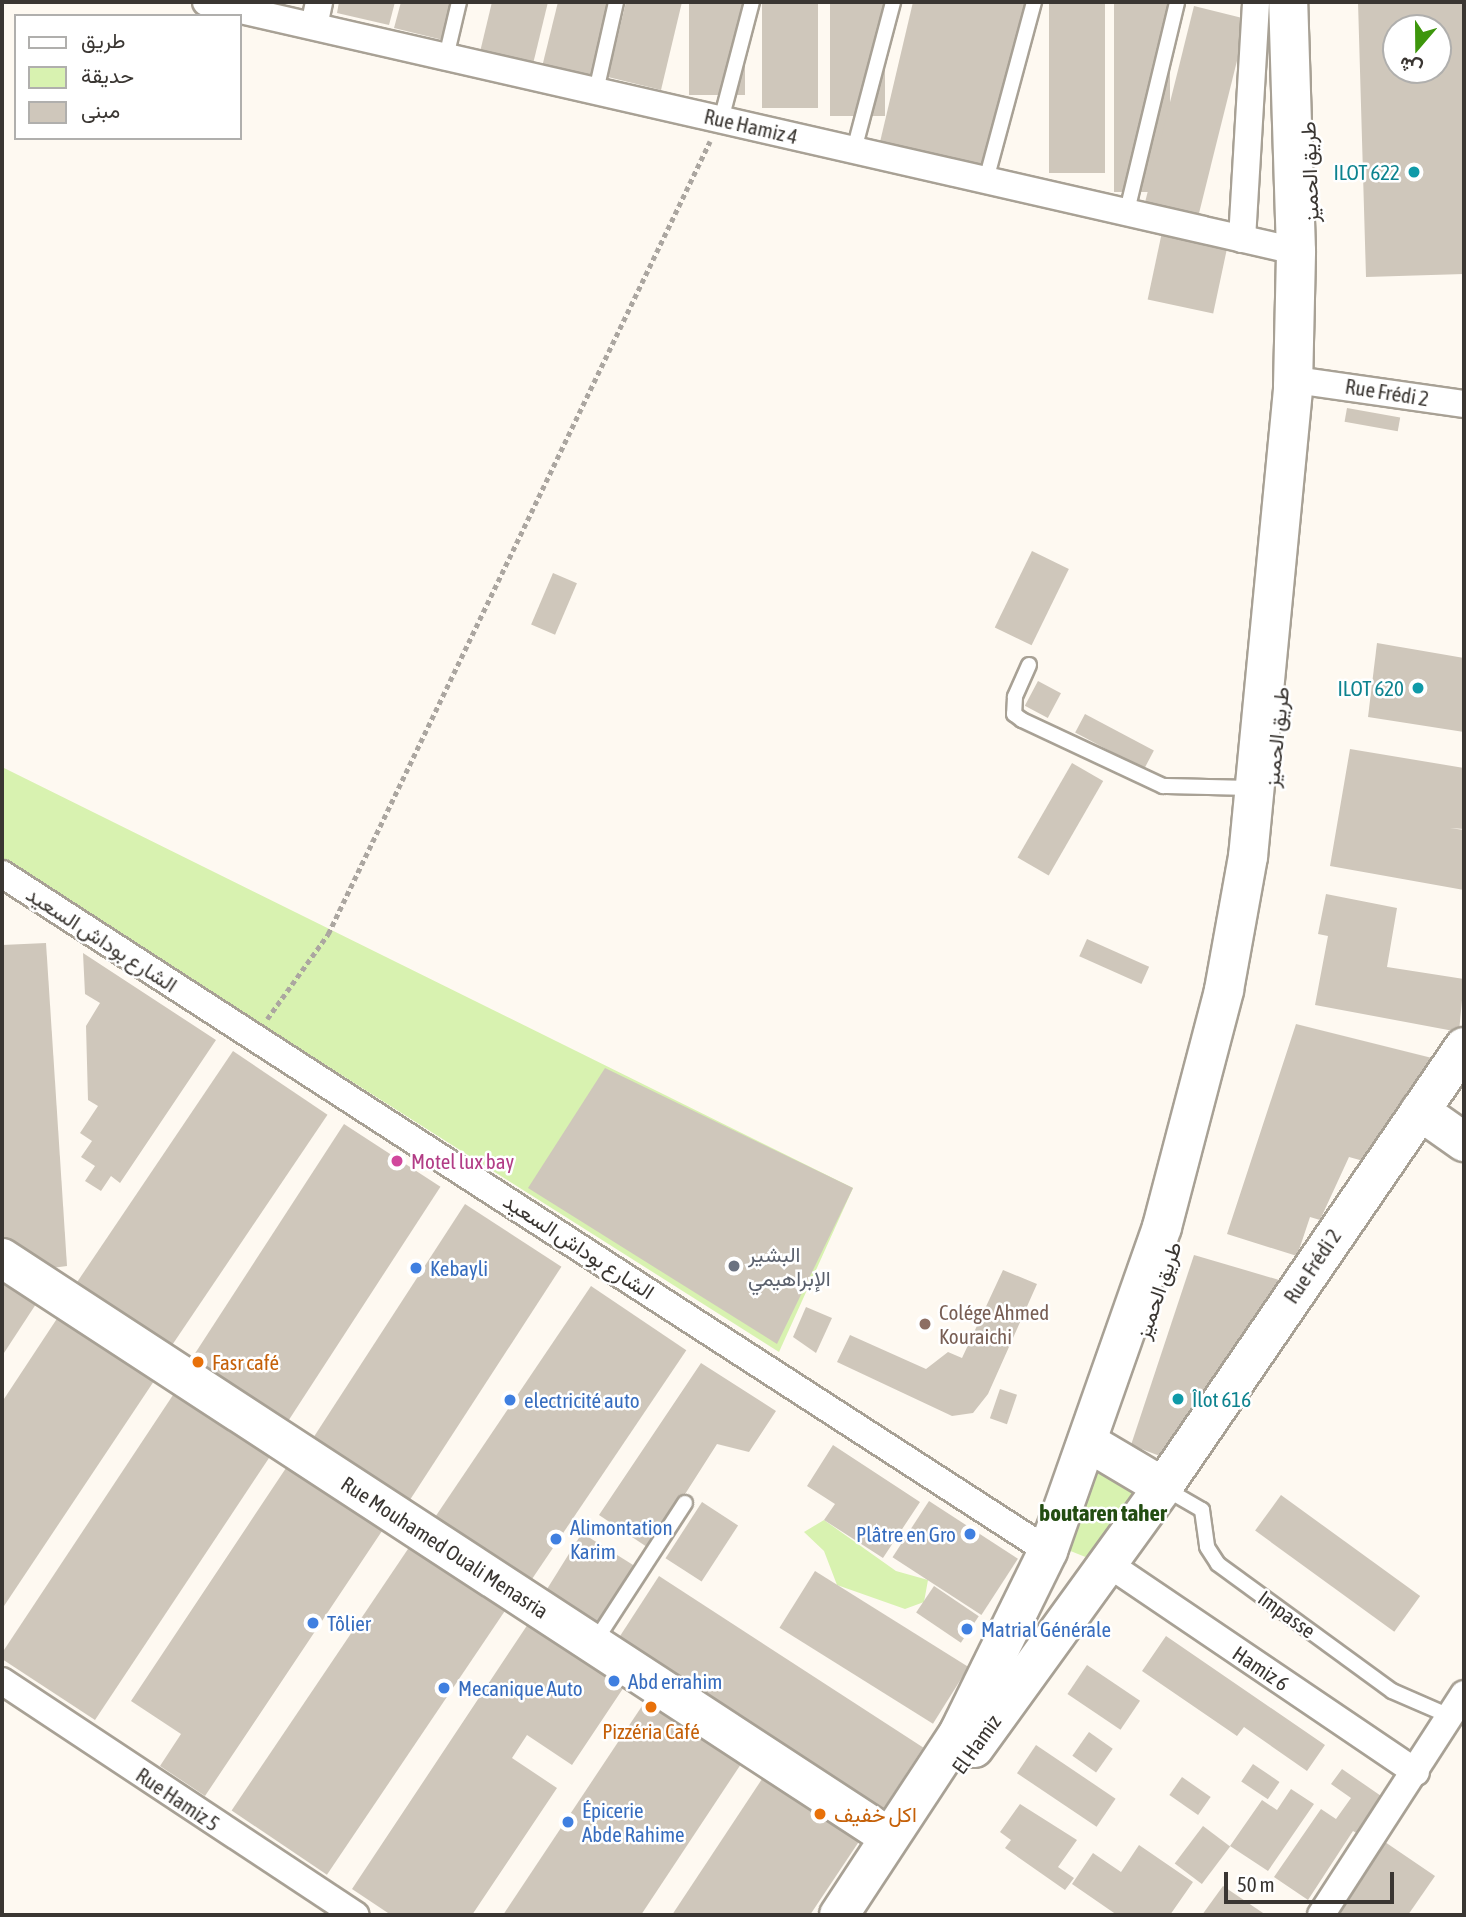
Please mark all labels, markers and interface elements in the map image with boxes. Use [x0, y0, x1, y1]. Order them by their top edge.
legend [14, 14, 242, 140]
north arrow [1382, 14, 1452, 84]
text: طريق [81, 28, 126, 52]
text: ش [1396, 53, 1425, 81]
text: حديقة [81, 63, 134, 87]
text: مبنى [81, 98, 120, 122]
street label: Rue Hamiz 4 [702, 103, 800, 149]
street label: طريق الحميز [1295, 121, 1323, 223]
place label: ILOT 622 [1333, 159, 1400, 185]
marker: ILOT 622 [1406, 164, 1422, 180]
street label: Rue Frédi 2 [1343, 373, 1431, 411]
place label: ILOT 620 [1337, 675, 1404, 701]
marker: ILOT 620 [1410, 680, 1426, 696]
street label: طريق الحميز [1258, 685, 1294, 789]
street label: الشارع بوداش السعيد [22, 881, 182, 997]
place label: Motel lux bay [411, 1148, 514, 1174]
marker: Motel lux bay [389, 1153, 405, 1169]
street label: الشارع بوداش السعيد [499, 1188, 659, 1304]
street label: Rue Frédi 2 [1278, 1224, 1346, 1308]
street label: طريق الحميز [1130, 1238, 1186, 1342]
place label: البشير الإبراهيمي [748, 1241, 831, 1291]
place label: Kebayli [430, 1255, 488, 1281]
marker: البشير الإبراهيمي [726, 1258, 742, 1274]
marker: Kebayli [408, 1260, 424, 1276]
place label: Colége Ahmed Kouraichi [939, 1299, 1049, 1349]
marker: Colége Ahmed Kouraichi [917, 1316, 933, 1332]
place label: Fasr café [212, 1349, 279, 1375]
marker: Fasr café [190, 1354, 206, 1370]
place label: Îlot 616 [1192, 1386, 1251, 1412]
place label: electricité auto [524, 1387, 640, 1413]
marker: Îlot 616 [1170, 1391, 1186, 1407]
marker: electricité auto [502, 1392, 518, 1408]
street label: Rue Mouhamed Ouali Menasria [337, 1471, 553, 1623]
district label: boutaren taher [1039, 1499, 1167, 1527]
place label: Alimontation Karim [570, 1514, 673, 1564]
place label: Plâtre en Gro [856, 1521, 956, 1547]
marker: Plâtre en Gro [962, 1526, 978, 1542]
marker: Alimontation Karim [548, 1531, 564, 1547]
street label: Impasse [1253, 1585, 1321, 1643]
place label: Tôlier [327, 1610, 371, 1636]
marker: Tôlier [305, 1615, 321, 1631]
place label: Matrial Générale [981, 1616, 1111, 1642]
marker: Matrial Générale [959, 1621, 975, 1637]
street label: Hamiz 6 [1228, 1640, 1294, 1696]
place label: Abd errahim [628, 1668, 722, 1694]
marker: Abd errahim [606, 1673, 622, 1689]
place label: Mecanique Auto [458, 1675, 583, 1701]
marker: Mecanique Auto [436, 1680, 452, 1696]
marker: Pizzéria Café [643, 1699, 659, 1715]
street label: El Hamiz [946, 1710, 1006, 1778]
place label: Pizzéria Café [602, 1718, 700, 1744]
street label: Rue Hamiz 5 [131, 1762, 225, 1836]
place label: Épicerie Abde Rahime [582, 1797, 685, 1847]
place label: اكل خفيف [834, 1801, 917, 1827]
marker: اكل خفيف [812, 1806, 828, 1822]
marker: Épicerie Abde Rahime [560, 1814, 576, 1830]
scale bar [1228, 1857, 1398, 1901]
text: 50 m [1237, 1872, 1275, 1896]

